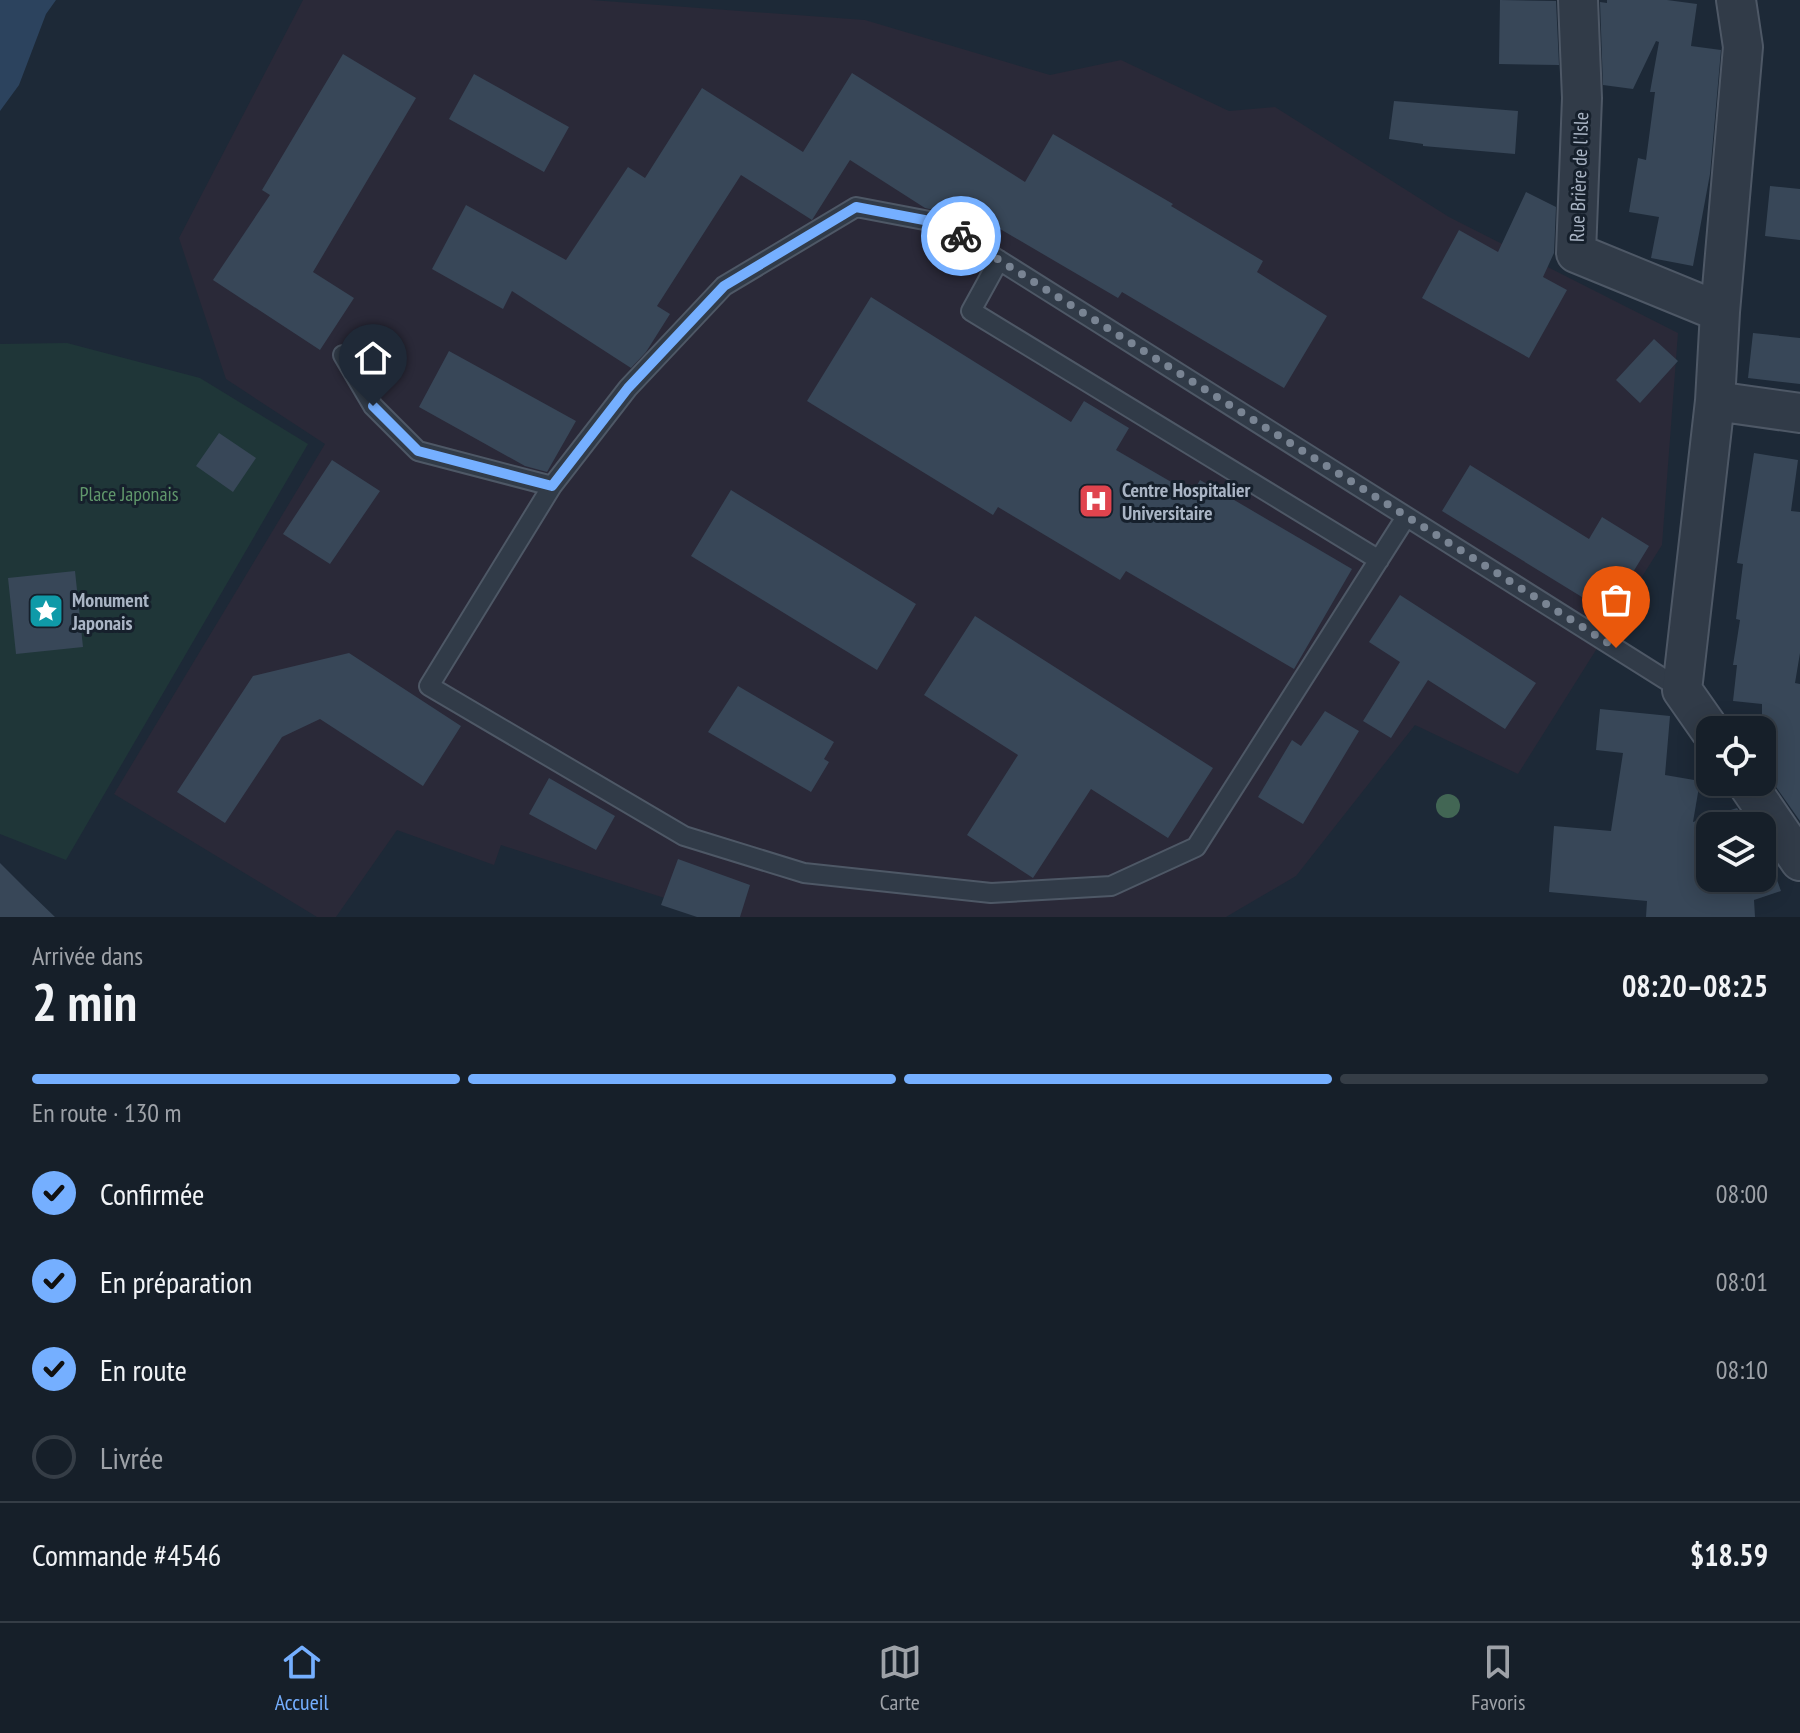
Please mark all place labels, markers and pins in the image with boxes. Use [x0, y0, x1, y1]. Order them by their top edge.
pin [339, 324, 407, 406]
place label: Centre Hospitalier Universitaire [1122, 477, 1250, 526]
hospital icon: Centre Hospitalier Universitaire [1077, 482, 1115, 520]
pin [1582, 566, 1650, 648]
place label: Monument Japonais [71, 587, 149, 636]
place icon: Monument Japonais [27, 592, 65, 630]

